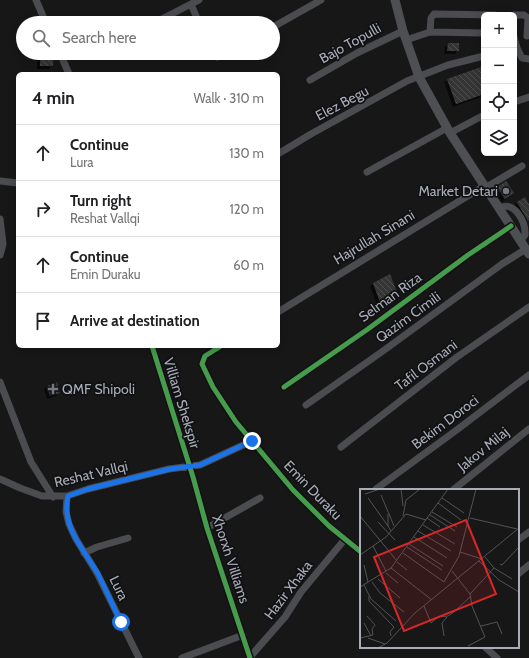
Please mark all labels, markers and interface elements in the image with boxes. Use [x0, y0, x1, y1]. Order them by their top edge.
map controls [481, 12, 517, 156]
button: + [481, 12, 517, 48]
search box [16, 16, 280, 60]
street label: Bajo Topulli [316, 19, 384, 67]
icon: search [30, 27, 52, 49]
text: Search here [62, 29, 137, 47]
button: − [481, 48, 517, 84]
street label: Elez Begu [312, 81, 372, 125]
button: locate [481, 84, 517, 120]
text: 4 min [32, 88, 75, 108]
text: Walk · 310 m [193, 90, 264, 106]
button: layers [481, 120, 517, 156]
text: Continue [70, 136, 129, 154]
icon: ahead [32, 142, 54, 164]
text: 130 m [229, 145, 264, 161]
text: Lura [70, 154, 94, 170]
place label: Market Detari [418, 182, 498, 200]
marker: Market Detari [501, 186, 511, 196]
text: Turn right [70, 192, 131, 210]
icon: right [32, 198, 54, 220]
text: 120 m [230, 201, 264, 217]
street label: Hajrullah Sinani [330, 206, 418, 268]
text: Reshat Vallqi [70, 210, 140, 226]
text: Continue [70, 248, 129, 266]
icon: ahead [32, 254, 54, 276]
text: 60 m [233, 257, 264, 273]
text: Emin Duraku [70, 266, 141, 282]
street label: Selman Riza [355, 268, 425, 326]
street label: Qazim Cimili [372, 287, 444, 347]
icon: arrive [32, 310, 54, 332]
text: Arrive at destination [70, 312, 200, 330]
street label: Tafil Osmani [391, 336, 461, 394]
street label: Villiam Shekspir [160, 355, 205, 451]
place label: QMF Shipoli [62, 380, 135, 398]
marker: QMF Shipoli [47, 383, 59, 395]
street label: Bekim Doroci [408, 391, 482, 453]
street label: Jakov Milaj [453, 423, 512, 476]
route end [243, 432, 261, 450]
street label: Emin Duraku [280, 456, 346, 524]
street label: Reshat Vallqi [52, 457, 130, 491]
inset map [360, 489, 519, 648]
street label: Xhorxh Villiams [208, 513, 254, 606]
street label: Hazir Xhaka [260, 557, 316, 623]
street label: Lura [105, 573, 133, 604]
route start [112, 613, 130, 631]

